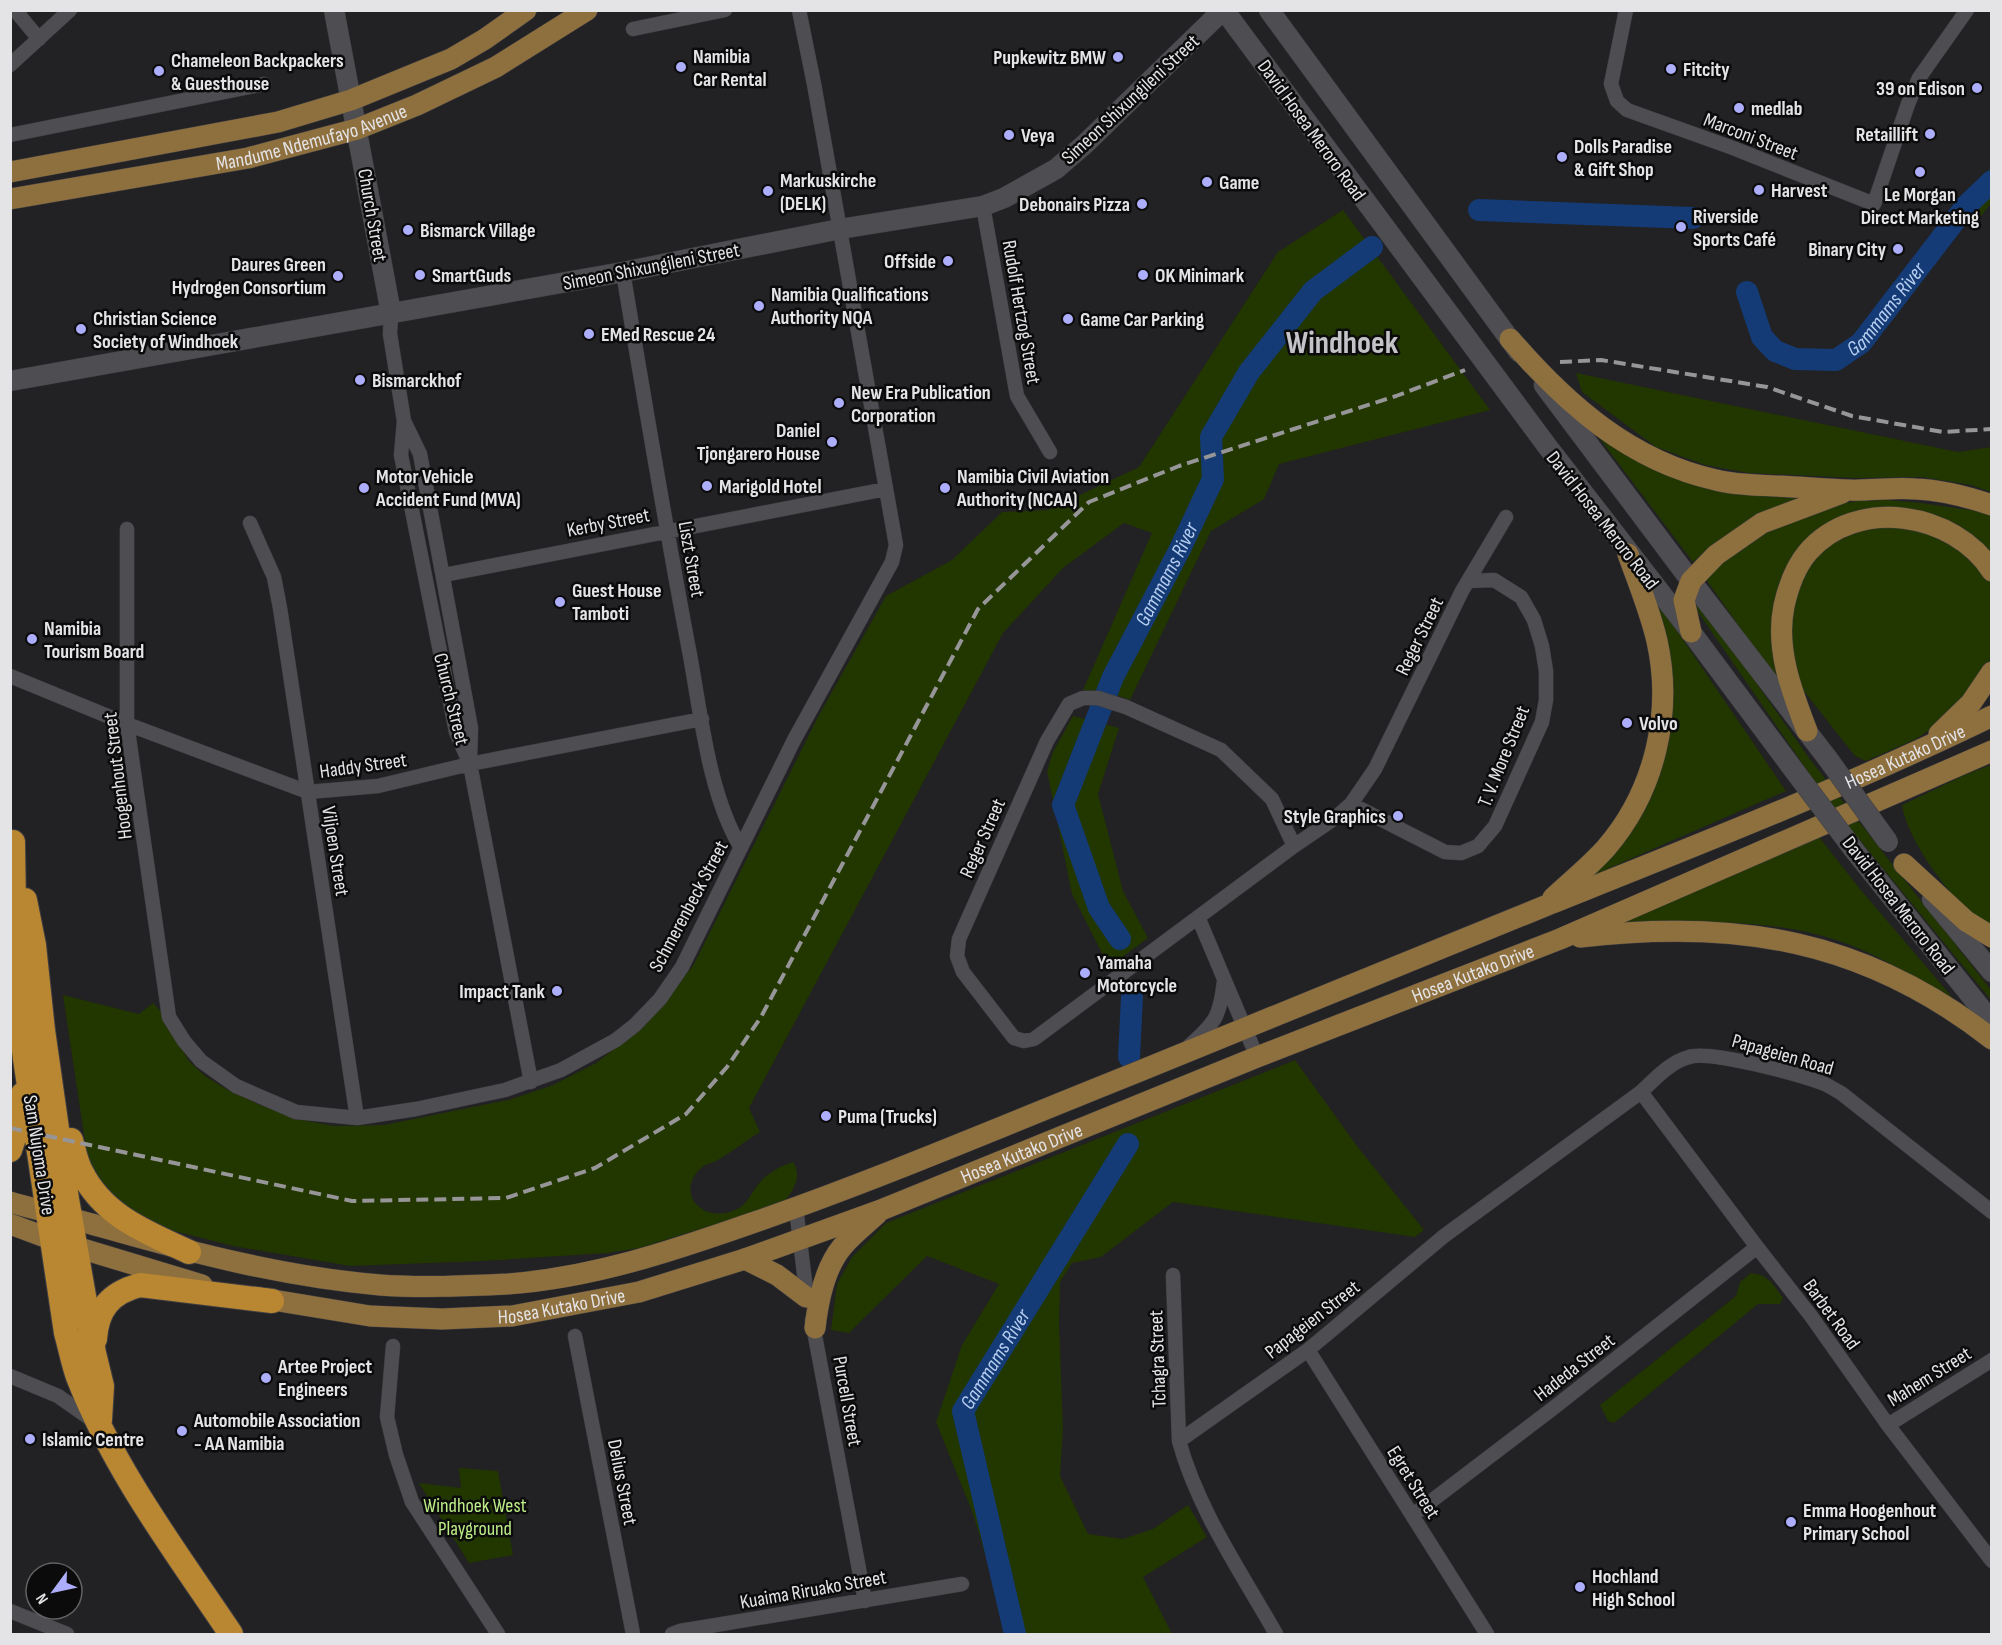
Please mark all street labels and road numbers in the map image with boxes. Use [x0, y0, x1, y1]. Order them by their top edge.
street label: Simeon Shixungileni Street [1057, 30, 1205, 170]
street label: David Hosea Meroro Road [1252, 55, 1370, 206]
street label: Mandume Ndemufayo Avenue [214, 99, 411, 176]
street label: Marconi Street [1700, 108, 1801, 166]
street label: Church Street [352, 167, 392, 264]
street label: Simeon Shixungileni Street [561, 238, 742, 296]
street label: Rudolf Hertzog Street [997, 238, 1045, 386]
street label: David Hosea Meroro Road [1541, 447, 1664, 594]
street label: Kerby Street [565, 503, 652, 543]
street label: Liszt Street [673, 519, 709, 599]
street label: Reger Street [1391, 593, 1449, 679]
street label: Church Street [428, 651, 474, 748]
street label: T. V. More Street [1473, 702, 1535, 810]
street label: Hoogenhout Street [98, 711, 138, 841]
street label: Hosea Kutako Drive [1842, 720, 1969, 795]
street label: Haddy Street [318, 748, 408, 784]
street label: Reger Street [955, 795, 1011, 882]
street label: Viljoen Street [316, 804, 354, 898]
street label: David Hosea Meroro Road [1837, 832, 1960, 979]
street label: Schmerenbeck Street [644, 837, 734, 976]
street label: Hosea Kutako Drive [1409, 939, 1538, 1009]
street label: Papageien Road [1729, 1029, 1836, 1081]
street label: Sam Nujoma Drive [18, 1093, 60, 1217]
street label: Hosea Kutako Drive [957, 1118, 1086, 1189]
street label: Papageien Street [1261, 1275, 1365, 1364]
street label: Barbet Road [1798, 1275, 1865, 1355]
street label: Hosea Kutako Drive [497, 1284, 627, 1330]
street label: Tchagra Street [1144, 1310, 1172, 1408]
street label: Hadeda Street [1530, 1329, 1620, 1407]
street label: Mahem Street [1883, 1342, 1976, 1412]
street label: Purcell Street [827, 1354, 867, 1448]
street label: Delius Street [602, 1437, 642, 1527]
street label: Egret Street [1381, 1442, 1445, 1523]
street label: Kuaima Riruako Street [738, 1565, 888, 1615]

